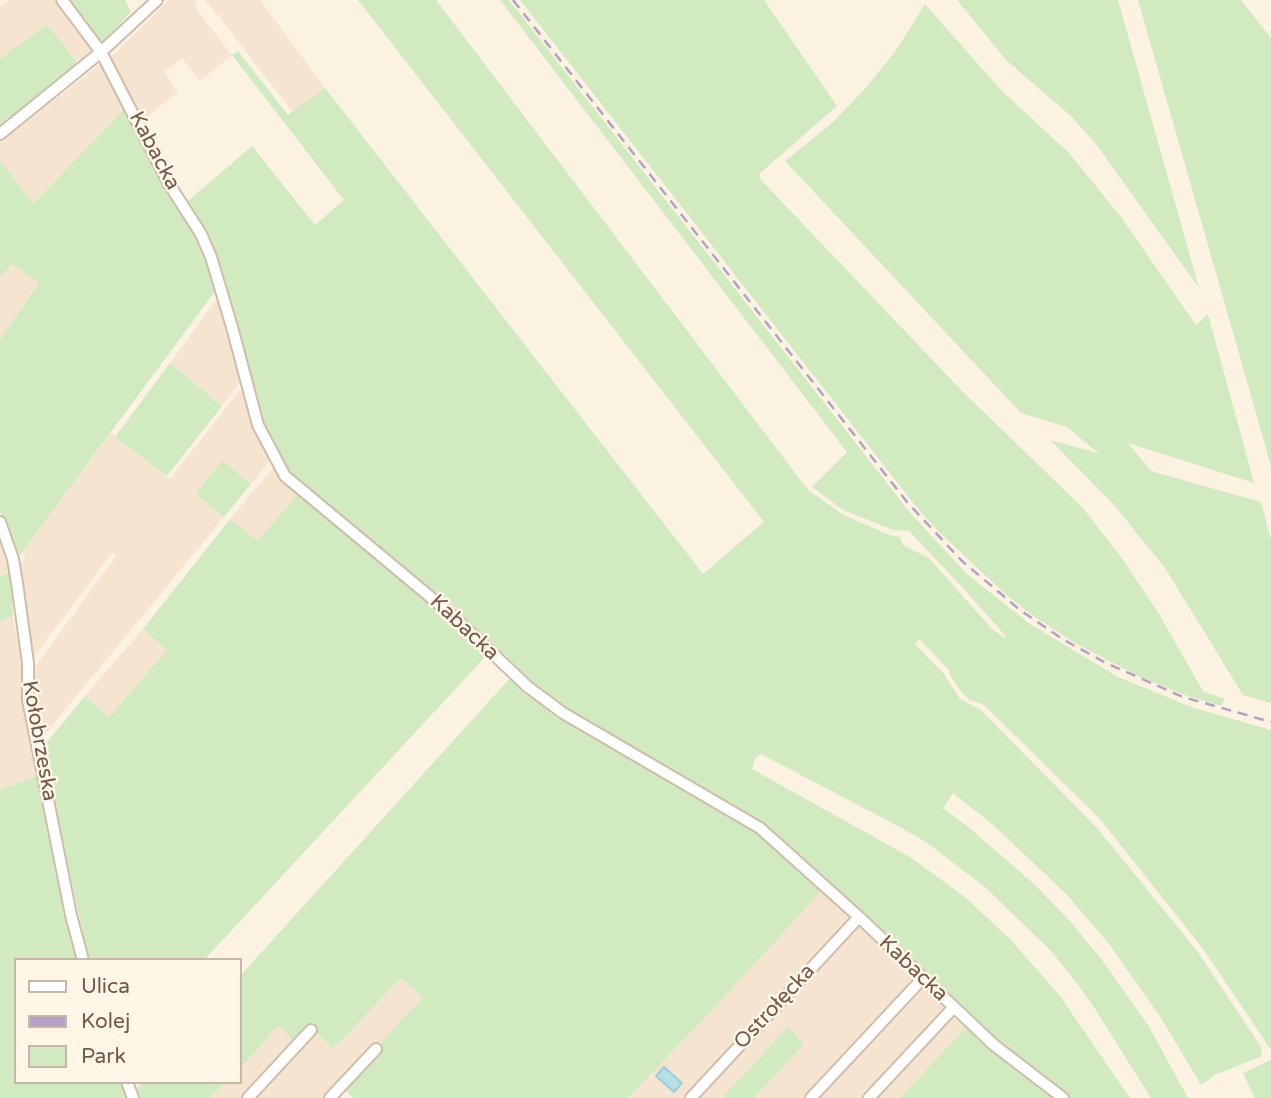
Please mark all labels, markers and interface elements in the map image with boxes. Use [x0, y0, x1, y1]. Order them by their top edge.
street label: Kabacka [123, 107, 185, 195]
street label: Kabacka [424, 590, 504, 666]
street label: Kołobrzeska [16, 679, 62, 803]
street label: Kabacka [873, 931, 953, 1007]
legend [14, 958, 242, 1084]
street label: Ostrołęcka [729, 959, 821, 1055]
text: Ulica [81, 974, 130, 999]
text: Kolej [81, 1009, 130, 1034]
text: Park [81, 1044, 126, 1069]

